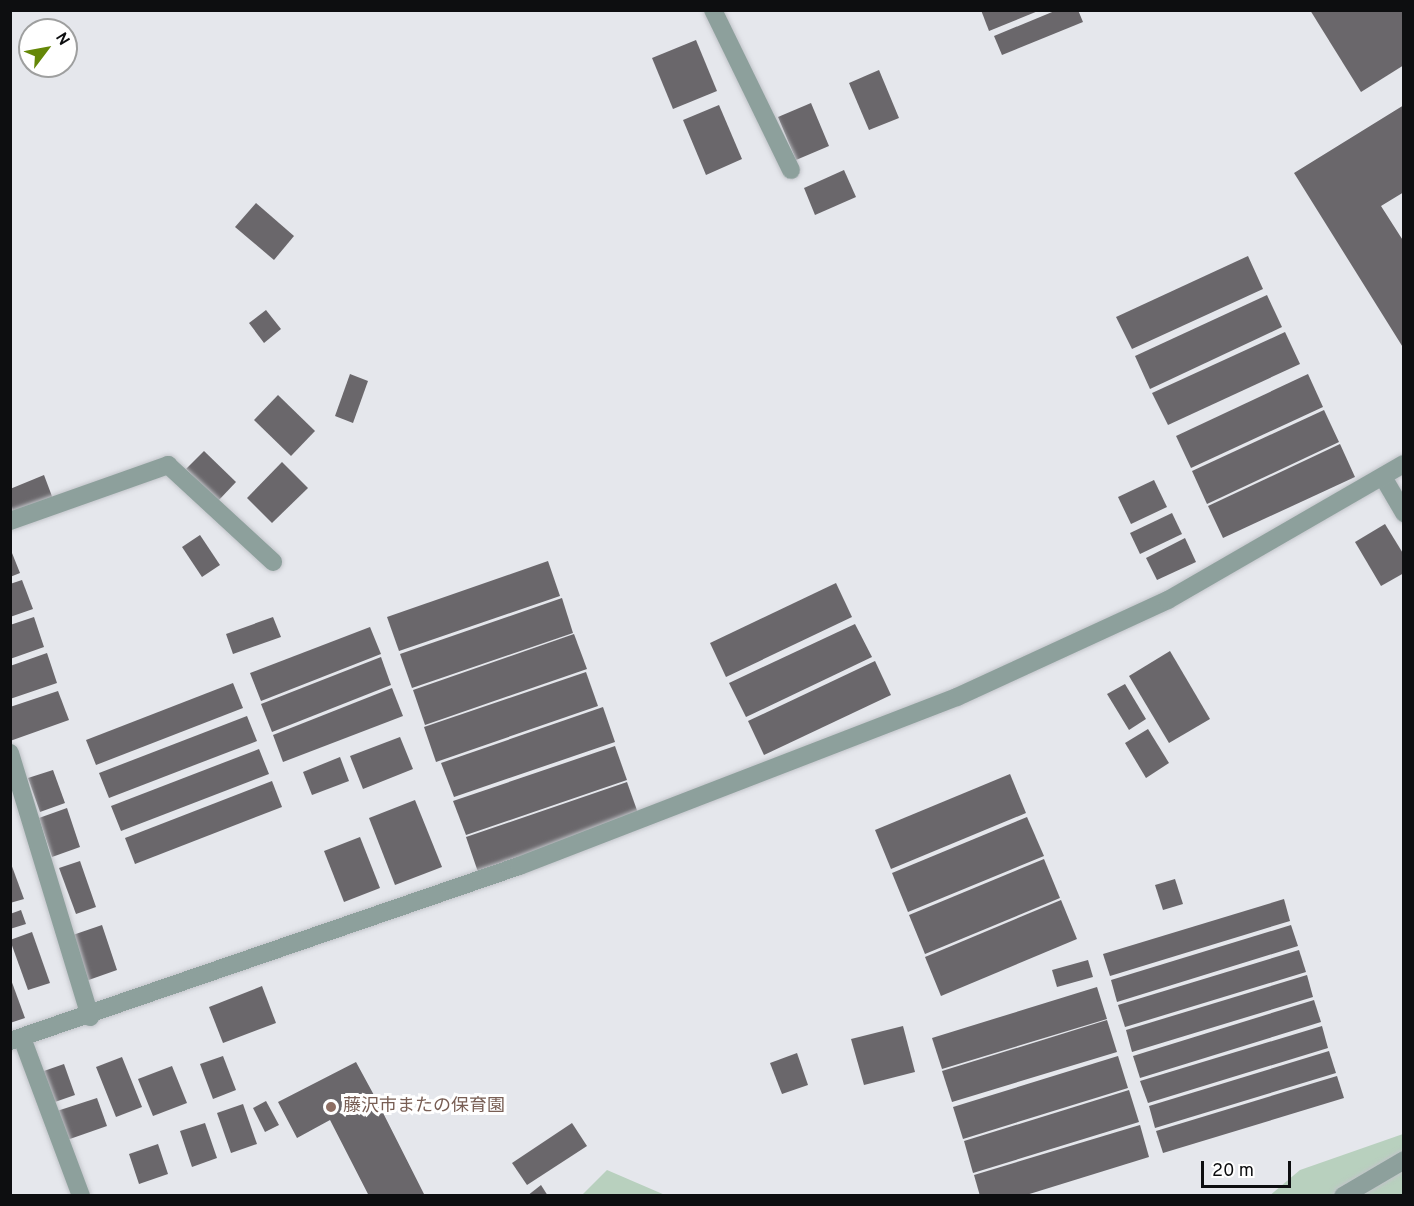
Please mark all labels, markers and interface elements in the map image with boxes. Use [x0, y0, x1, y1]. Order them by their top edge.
north arrow [18, 18, 78, 78]
text: N [50, 29, 73, 50]
place label: 藤沢市またの保育園 [343, 1096, 505, 1118]
marker: 藤沢市またの保育園 [324, 1100, 338, 1114]
scale bar [1204, 1149, 1294, 1187]
text: 20 m [1212, 1160, 1254, 1183]

